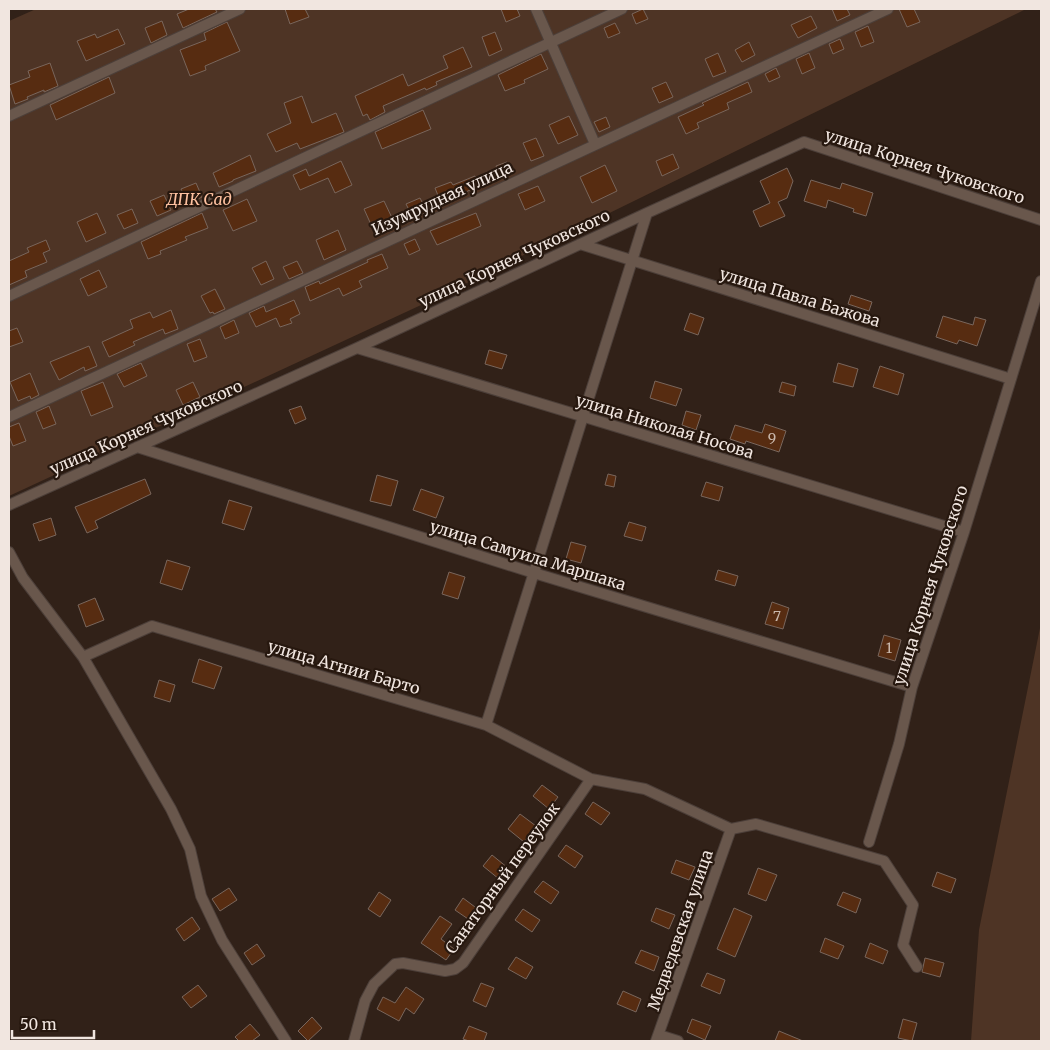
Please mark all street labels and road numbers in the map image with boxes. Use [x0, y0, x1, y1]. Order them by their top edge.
street label: улица Корнея Чуковского [823, 124, 1027, 208]
street label: Изумрудная улица [368, 156, 516, 239]
street label: улица Корнея Чуковского [415, 205, 613, 311]
street label: улица Павла Бажова [717, 263, 883, 331]
street label: улица Корнея Чуковского [47, 375, 245, 479]
street label: улица Николая Носова [574, 389, 757, 463]
street label: улица Корнея Чуковского [888, 483, 972, 687]
street label: улица Самуила Маршака [428, 516, 629, 594]
street label: улица Агнии Барто [266, 636, 422, 698]
street label: Санаторный переулок [440, 799, 564, 957]
street label: Медведевская улица [643, 847, 717, 1013]

